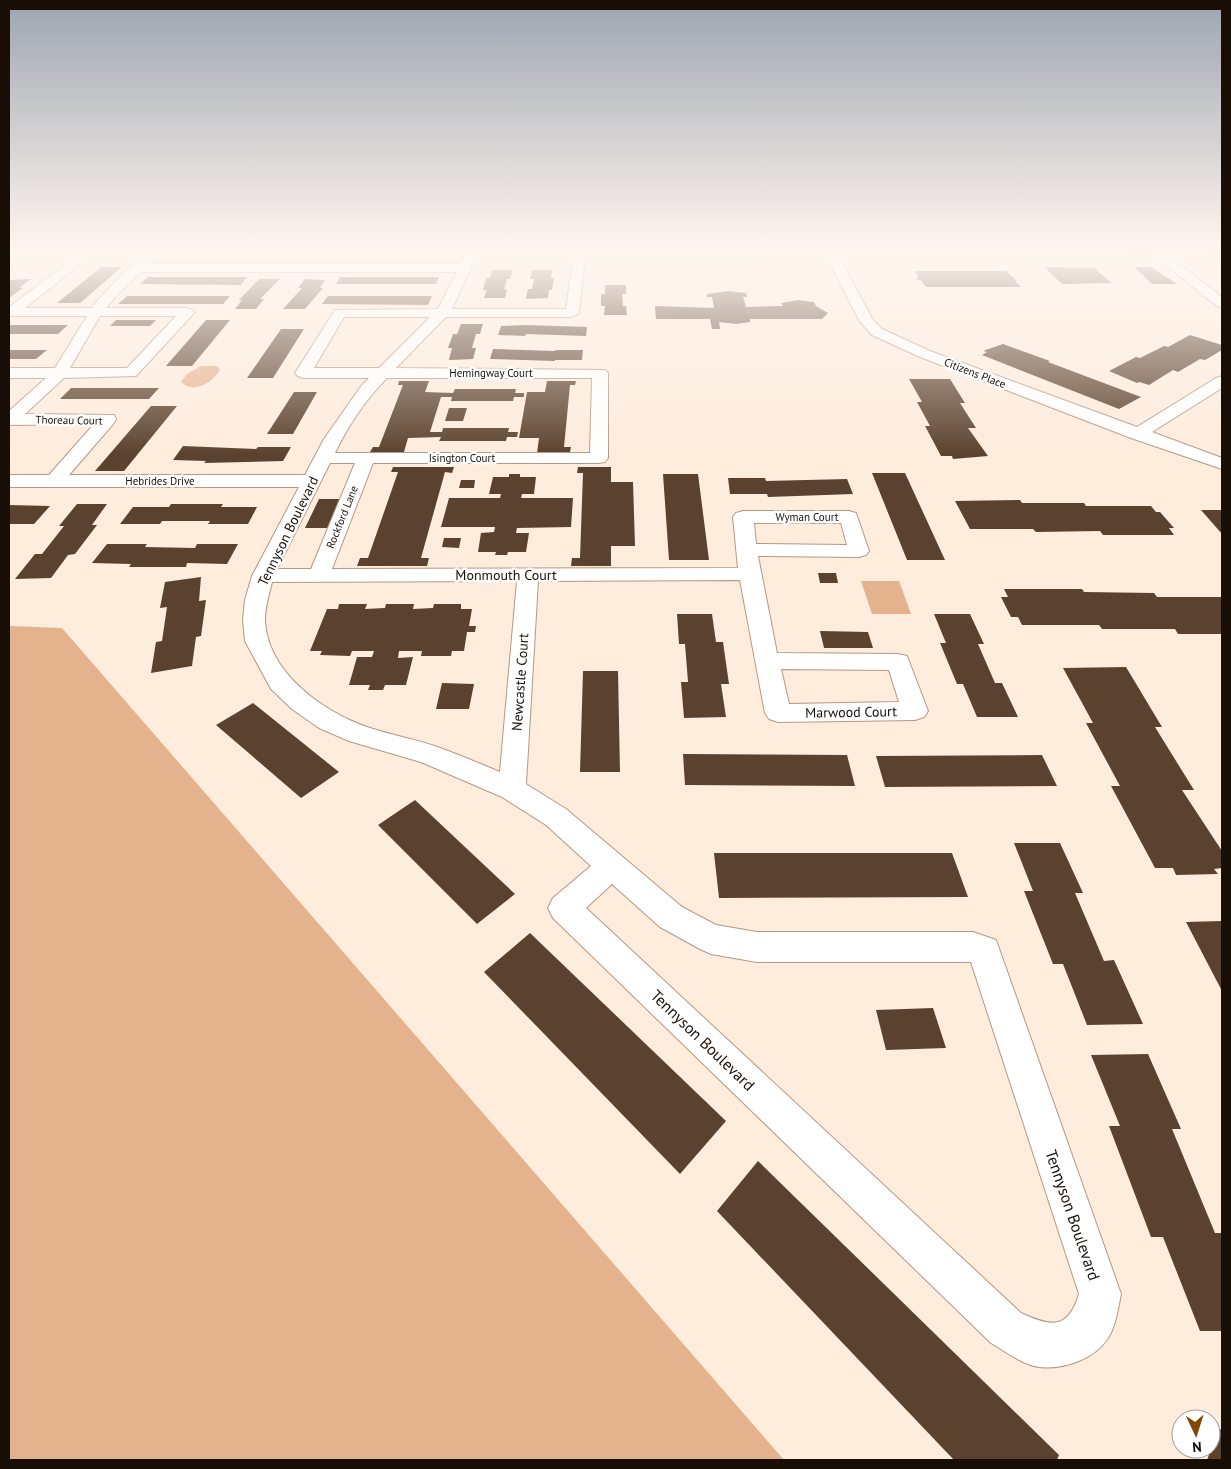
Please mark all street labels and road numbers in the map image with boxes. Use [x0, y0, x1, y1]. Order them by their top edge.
street label: Citizens Place [942, 355, 1008, 391]
street label: Hemingway Court [449, 366, 533, 380]
street label: Thoreau Court [35, 412, 103, 428]
street label: Isington Court [429, 451, 496, 465]
street label: Tennyson Boulevard [254, 473, 322, 589]
street label: Hebrides Drive [125, 474, 195, 488]
street label: Rockford Lane [323, 483, 361, 550]
street label: Wyman Court [776, 510, 839, 524]
street label: Monmouth Court [455, 566, 557, 584]
street label: Newcastle Court [508, 632, 532, 731]
street label: Marwood Court [805, 702, 897, 722]
street label: Tennyson Boulevard [647, 985, 759, 1095]
street label: Tennyson Boulevard [1041, 1147, 1105, 1283]

